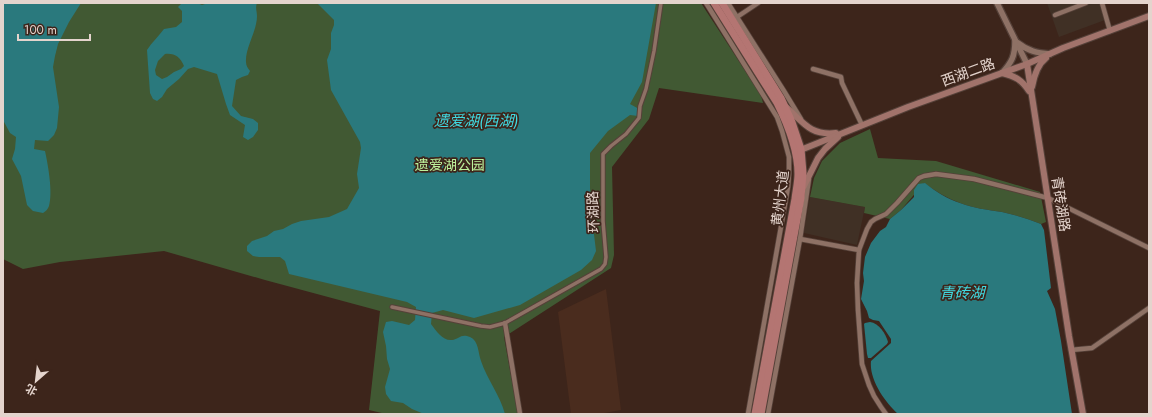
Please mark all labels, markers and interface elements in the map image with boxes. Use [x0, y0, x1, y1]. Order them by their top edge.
scale bar [18, 16, 90, 42]
text: 100 m [24, 21, 57, 39]
street label: 西湖二路 [938, 53, 998, 91]
water label: 遗爱湖(西湖) [434, 110, 518, 132]
park label: 遗爱湖公园 [415, 155, 485, 175]
street label: 黄州大道 [767, 169, 793, 227]
street label: 青砖湖路 [1047, 175, 1075, 233]
street label: 环湖路 [582, 191, 604, 233]
water label: 青砖湖 [939, 282, 986, 304]
north arrow [16, 361, 56, 401]
text: 北 [23, 380, 40, 399]

